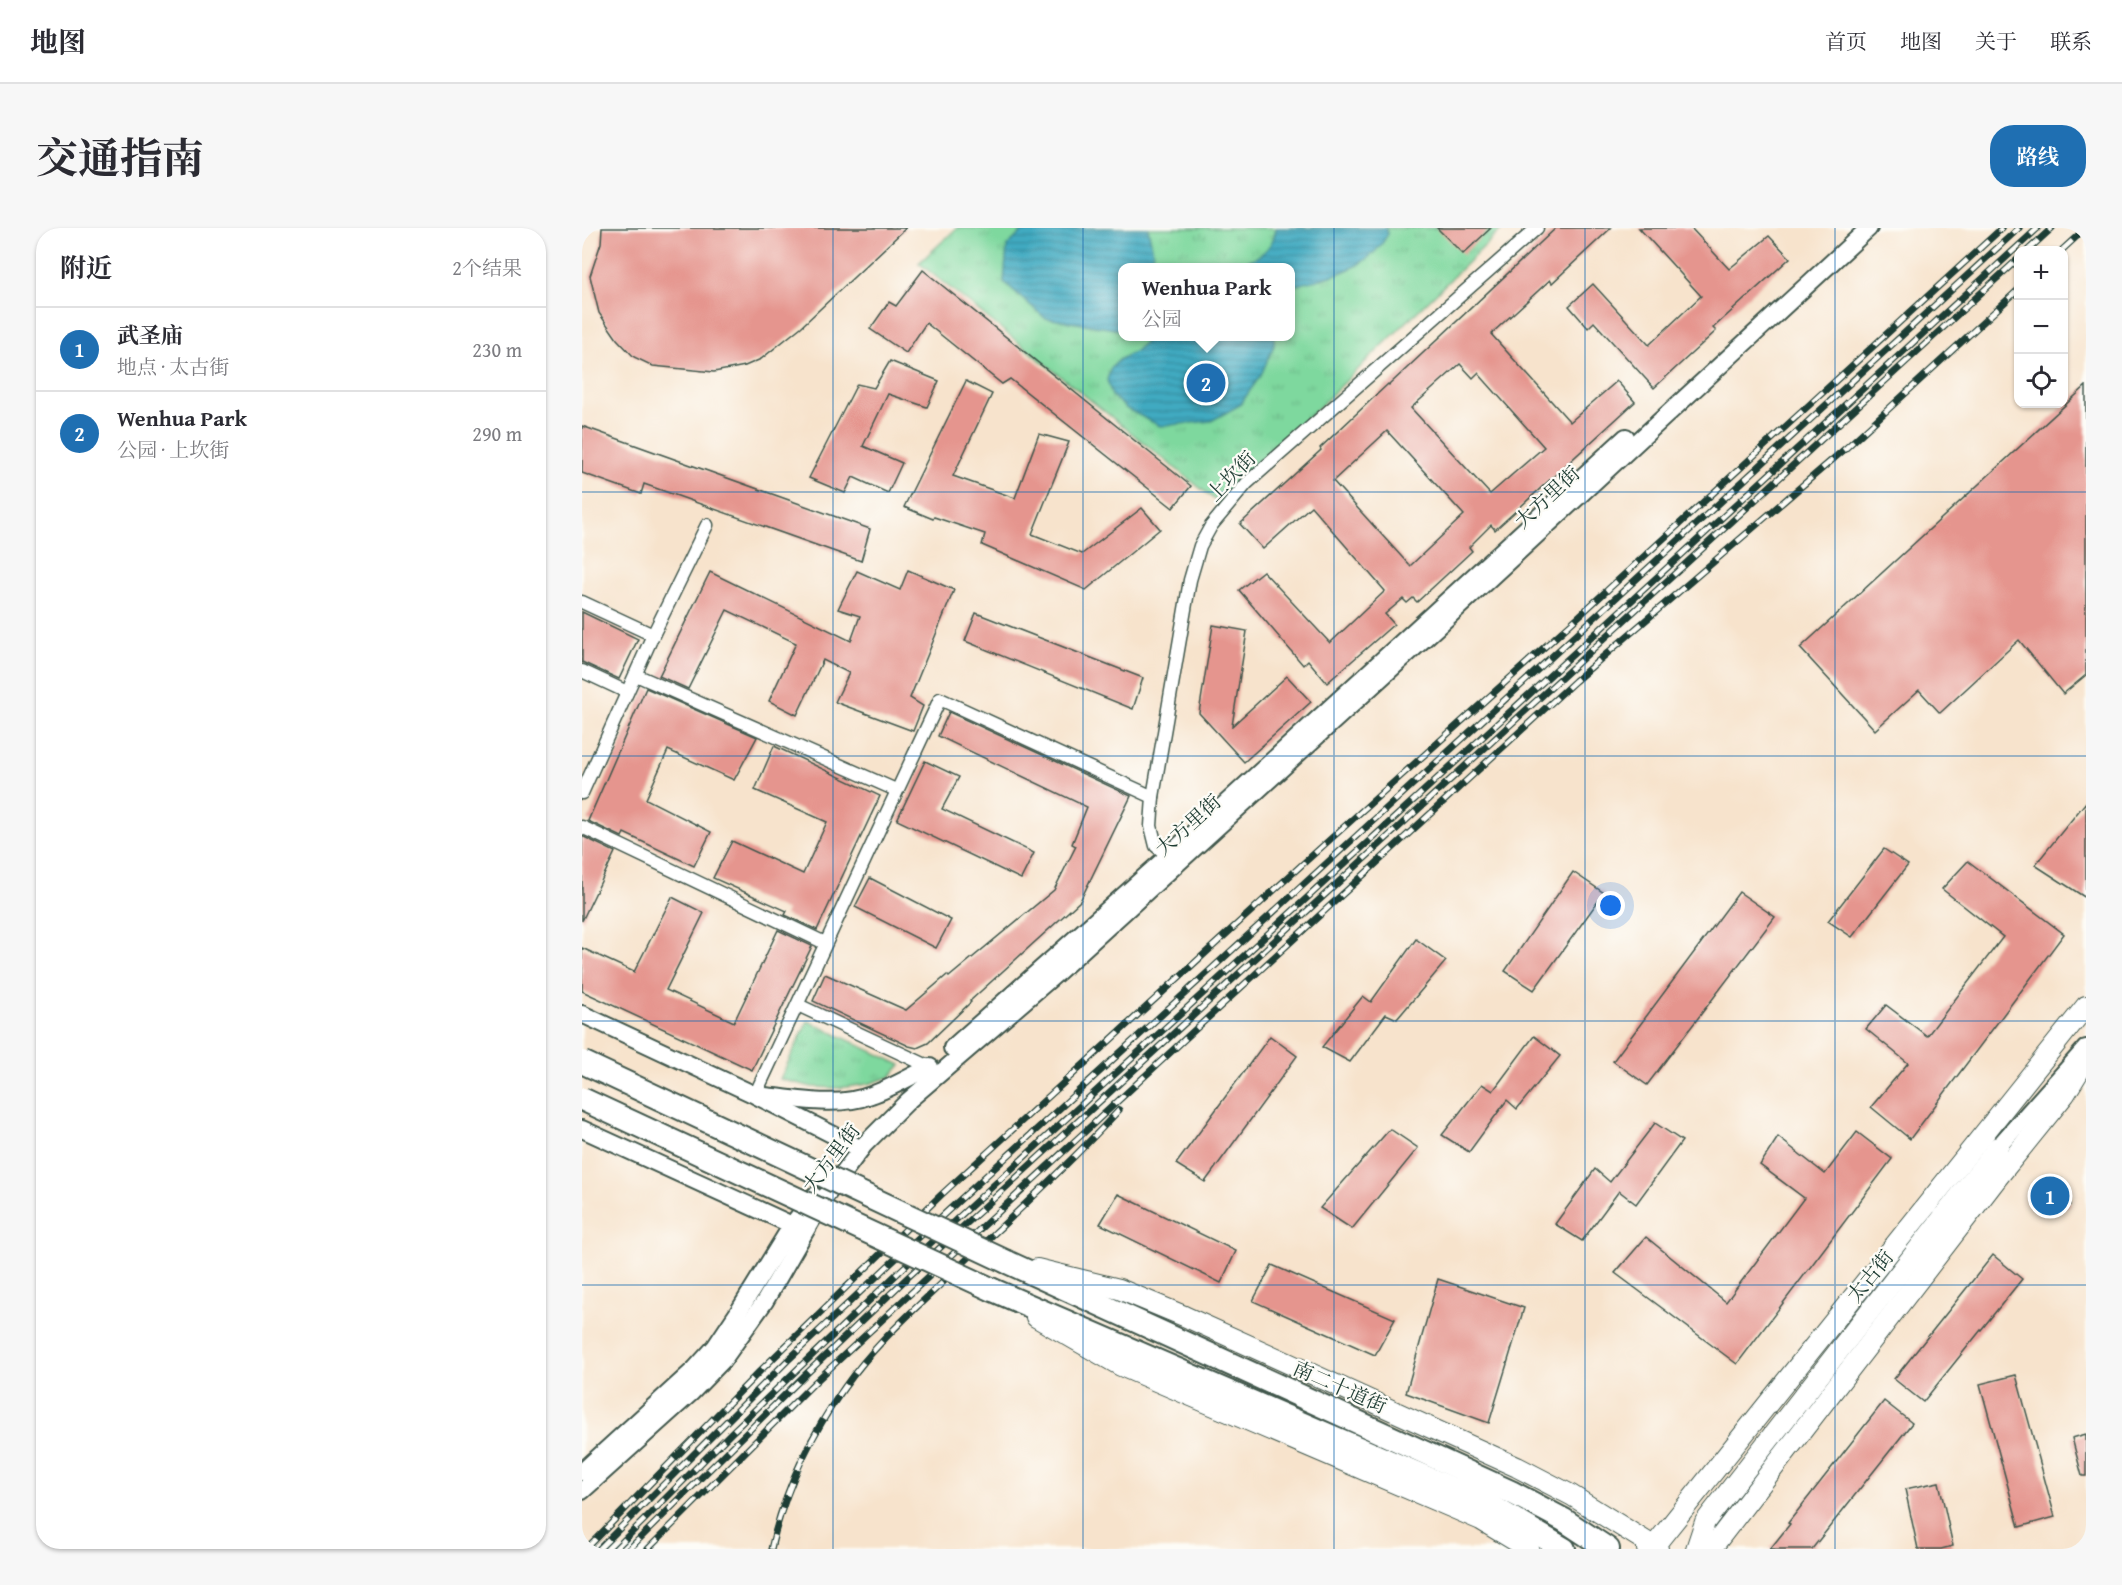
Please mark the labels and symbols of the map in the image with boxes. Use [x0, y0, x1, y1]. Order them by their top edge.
pin: 2 [1186, 360, 1226, 406]
street label: 上坎街 [1199, 444, 1262, 507]
street label: 大方里街 [1508, 459, 1586, 535]
street label: 大方里街 [1148, 787, 1227, 862]
your location [1596, 891, 1625, 920]
street label: 大方里街 [795, 1117, 866, 1198]
pin: 1 [2030, 1174, 2070, 1218]
street label: 太古街 [1839, 1243, 1900, 1308]
street label: 南二十道街 [1289, 1353, 1392, 1420]

